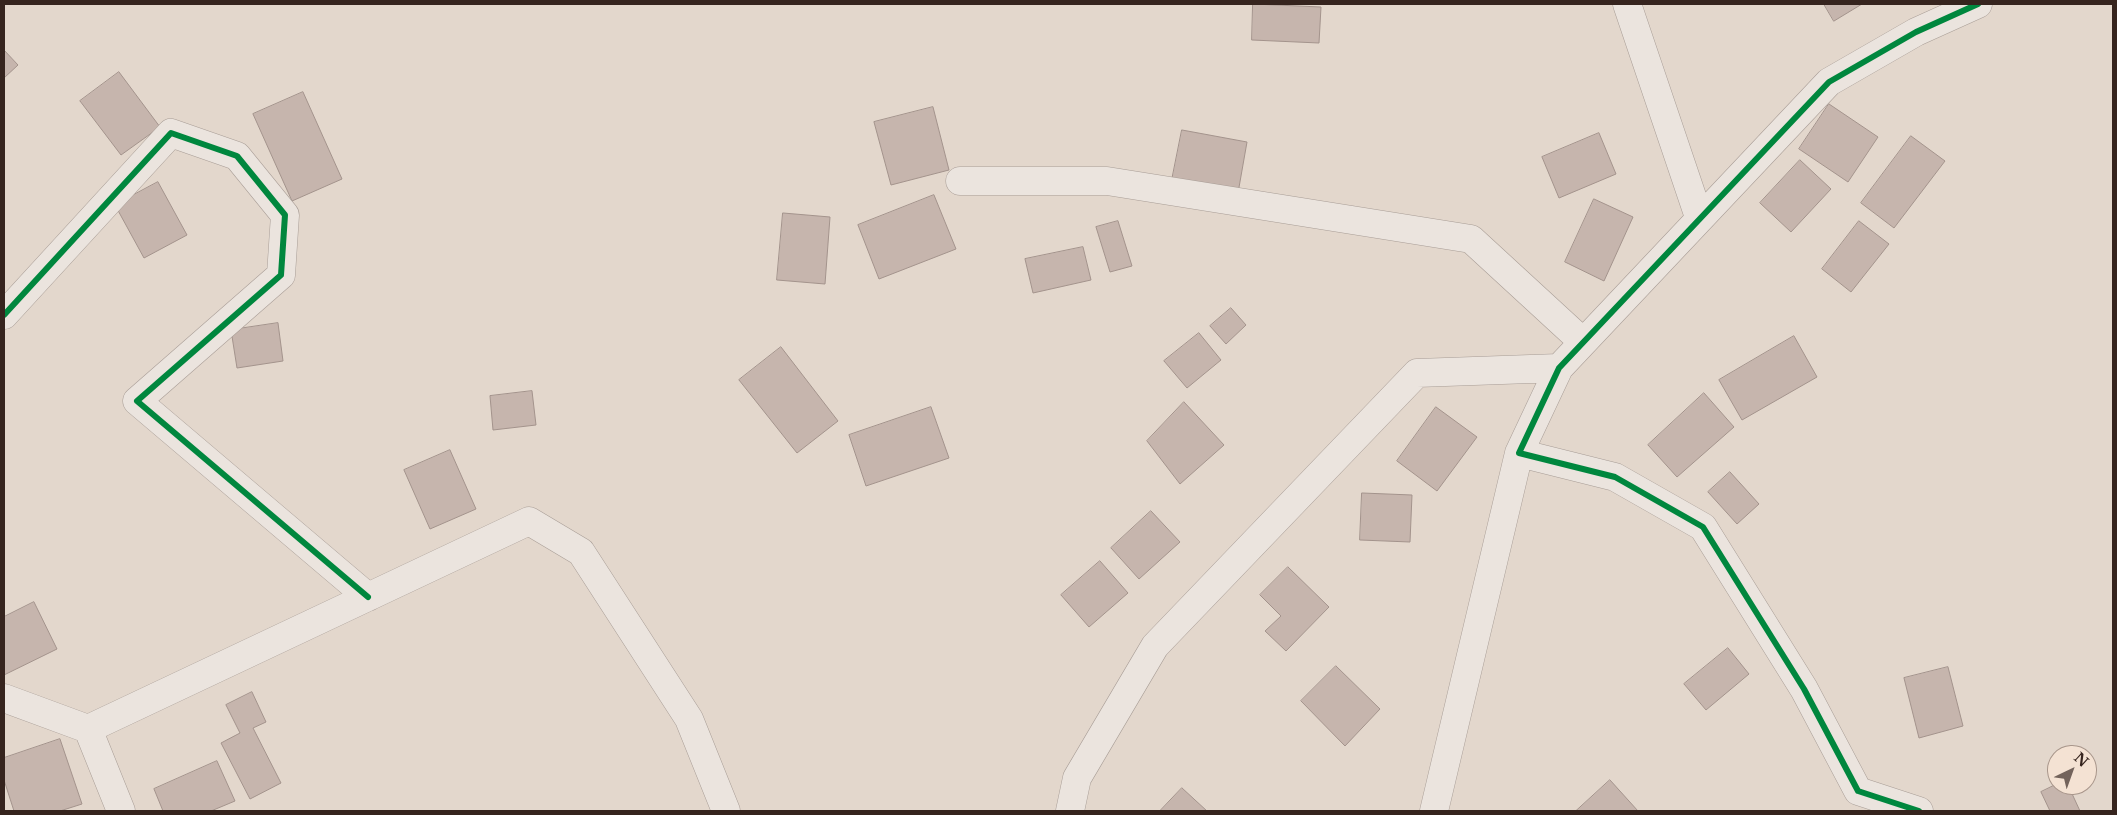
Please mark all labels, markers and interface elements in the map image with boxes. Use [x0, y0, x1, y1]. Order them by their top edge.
north arrow [2047, 745, 2097, 795]
text: N [2070, 748, 2092, 771]

